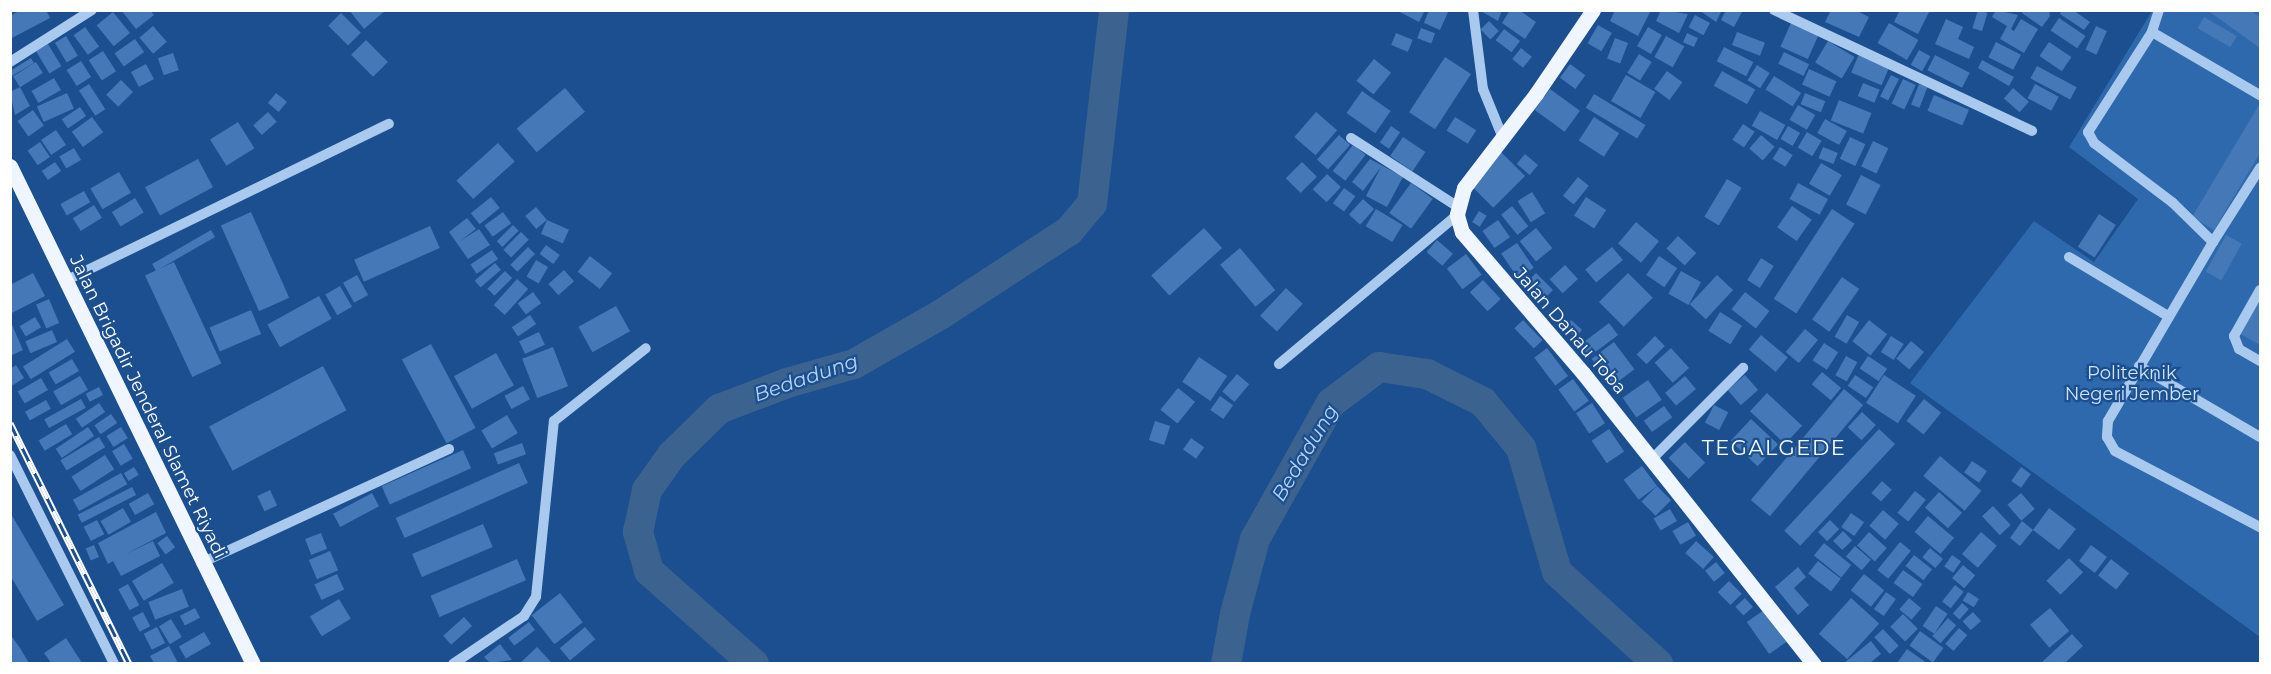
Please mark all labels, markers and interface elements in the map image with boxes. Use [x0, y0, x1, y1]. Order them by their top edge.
street label: Jalan Brigadir Jenderal Slamet Riyadi [65, 252, 231, 562]
street label: Jalan Danau Toba [1509, 263, 1631, 399]
water label: Bedadung [751, 349, 861, 407]
park label: Politeknik Negeri Jember [2065, 363, 2199, 406]
water label: Bedadung [1267, 400, 1343, 506]
district label: TEGALGEDE [1702, 435, 1846, 461]

